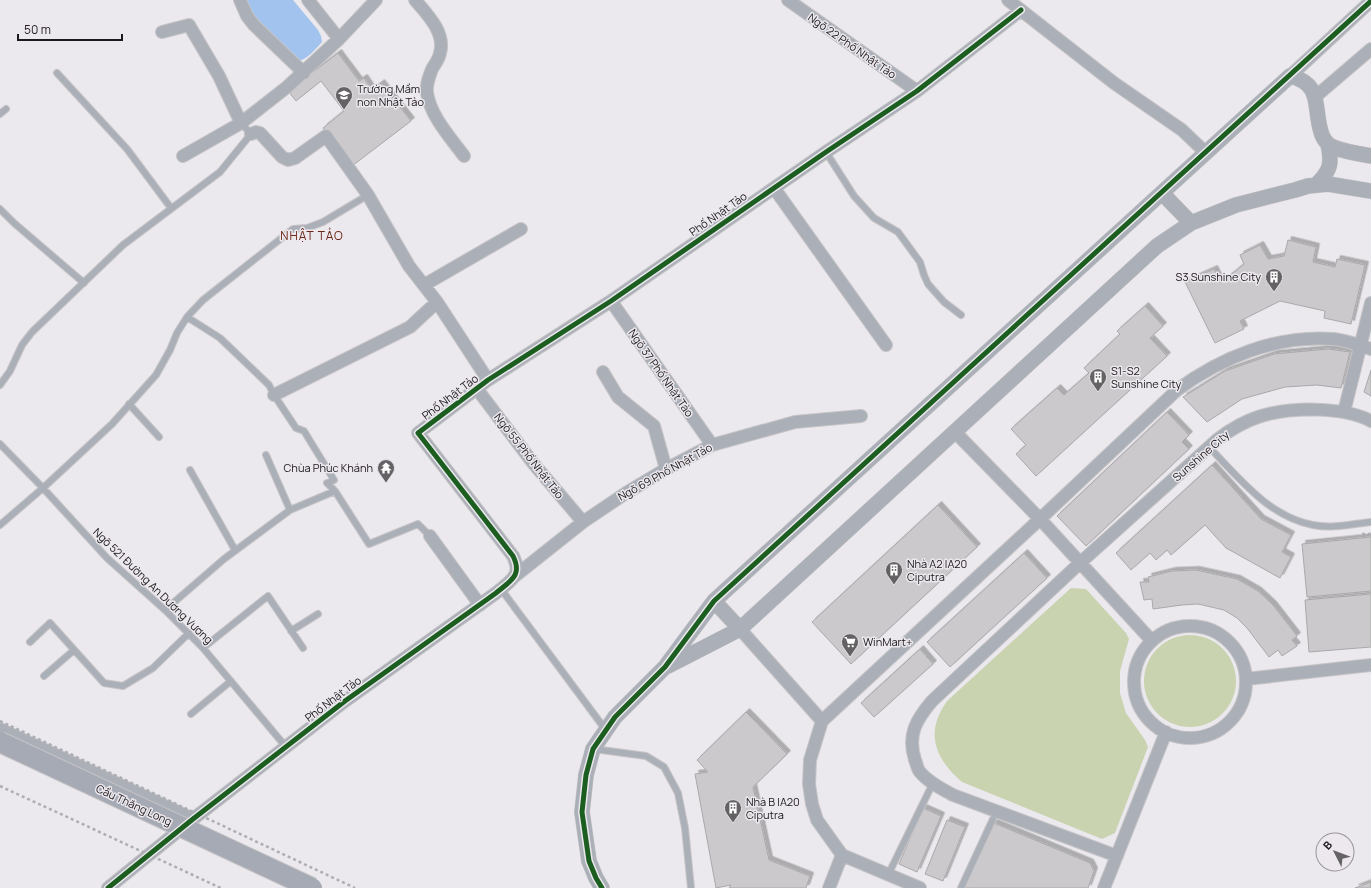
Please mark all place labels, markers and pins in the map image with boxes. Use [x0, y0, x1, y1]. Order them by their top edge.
place label: Trường Mầm non Nhật Tảo [357, 81, 424, 109]
school or university icon: Trường Mầm non Nhật Tảo [334, 85, 354, 110]
building icon: S3 Sunshine City [1264, 267, 1284, 292]
place label: S3 Sunshine City [1176, 269, 1261, 284]
place label: S1-S2 Sunshine City [1111, 363, 1182, 391]
building icon: S1-S2 Sunshine City [1088, 367, 1108, 392]
temple icon: Chùa Phúc Khánh [376, 458, 396, 483]
place label: Chùa Phúc Khánh [284, 460, 373, 475]
place label: Nhà A2 IA20 Ciputra [907, 556, 967, 584]
building icon: Nhà A2 IA20 Ciputra [884, 560, 904, 585]
supermarket icon: WinMart+ [840, 632, 860, 657]
place label: WinMart+ [863, 634, 912, 649]
place label: Nhà B IA20 Ciputra [746, 794, 800, 822]
building icon: Nhà B IA20 Ciputra [723, 798, 743, 823]

